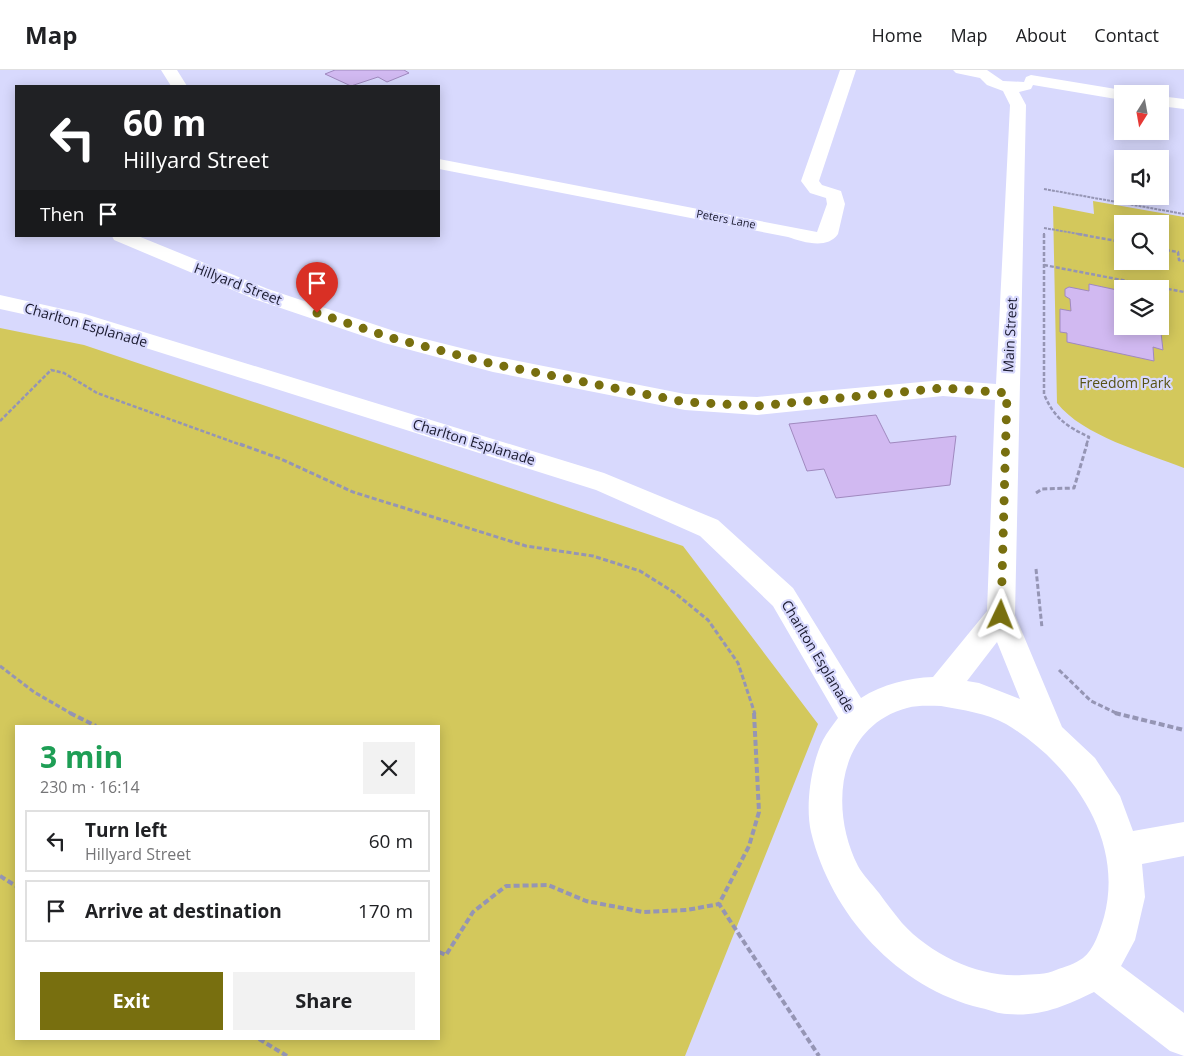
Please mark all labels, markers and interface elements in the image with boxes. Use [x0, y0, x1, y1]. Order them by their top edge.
text: Map [25, 18, 77, 51]
text: Home [872, 23, 922, 47]
text: Map [950, 23, 988, 47]
text: About [1016, 23, 1066, 47]
text: Contact [1094, 23, 1159, 47]
north arrow [1114, 85, 1169, 140]
map controls [1114, 85, 1169, 335]
text: 60 m [123, 99, 206, 146]
icon: left [40, 105, 105, 170]
text: Hillyard Street [123, 144, 269, 174]
button: sound [1114, 150, 1169, 205]
icon: arrive [94, 200, 122, 228]
text: Then [40, 201, 84, 227]
street label: Peters Lane [695, 205, 757, 232]
button: search [1114, 215, 1169, 270]
street label: Hillyard Street [191, 258, 285, 309]
pin [296, 262, 338, 313]
icon: arrive [303, 269, 331, 297]
button: layers [1114, 280, 1169, 335]
street label: Main Street [998, 297, 1021, 373]
street label: Charlton Esplanade [22, 298, 150, 351]
park label: Freedom Park [1079, 373, 1171, 392]
street label: Charlton Esplanade [411, 414, 538, 469]
position arrow [974, 588, 1026, 640]
street label: Charlton Esplanade [778, 596, 859, 715]
text: 3 min [40, 736, 123, 777]
button: close [363, 742, 415, 794]
text: 230 m · 16:14 [40, 776, 140, 798]
text: Turn left [85, 817, 167, 843]
icon: left [42, 827, 70, 855]
text: 60 m [369, 828, 413, 854]
text: Hillyard Street [85, 843, 191, 865]
icon: arrive [42, 897, 70, 925]
text: Arrive at destination [85, 898, 282, 924]
text: 170 m [358, 898, 413, 924]
button: Exit [40, 972, 223, 1030]
button: Share [233, 972, 415, 1030]

